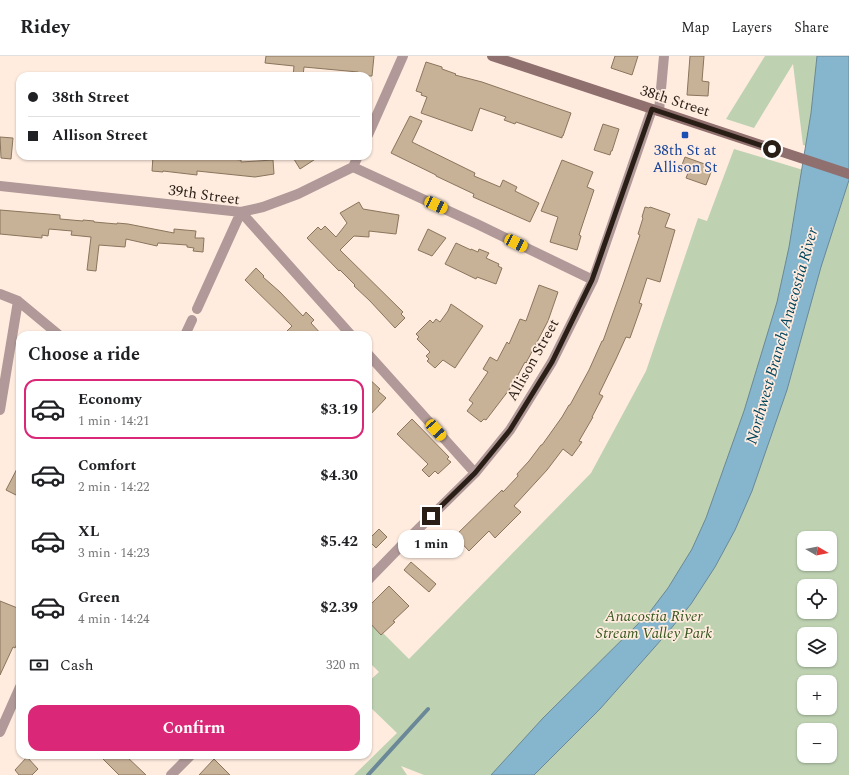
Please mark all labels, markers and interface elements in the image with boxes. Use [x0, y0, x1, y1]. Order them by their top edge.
text: Ridey [20, 13, 70, 42]
text: Map [681, 17, 710, 38]
text: Layers [732, 17, 772, 38]
text: Share [794, 17, 829, 38]
street label: 38th Street [637, 79, 713, 123]
text: 38th Street [52, 86, 129, 109]
text: Allison Street [52, 124, 148, 147]
marker: 38th St at Allison St [680, 130, 690, 140]
place label: 38th St at Allison St [652, 139, 718, 179]
route start [763, 140, 781, 158]
street label: 39th Street [167, 179, 241, 211]
car [423, 194, 449, 216]
water label: Northwest Branch Anacostia River [740, 224, 825, 447]
car [503, 232, 529, 254]
street label: Allison Street [501, 315, 565, 405]
text: Choose a ride [28, 341, 140, 368]
text: Economy [78, 388, 142, 411]
icon: car [30, 391, 66, 427]
text: $3.19 [320, 398, 358, 421]
text: 1 min · 14:21 [78, 411, 150, 431]
car [424, 417, 448, 443]
text: Comfort [78, 454, 136, 477]
icon: car [30, 457, 66, 493]
text: $4.30 [320, 464, 358, 487]
text: 2 min · 14:22 [78, 477, 150, 497]
route end [422, 507, 440, 525]
text: XL [78, 520, 99, 543]
icon: car [30, 523, 66, 559]
text: $5.42 [320, 530, 358, 553]
callout: 1 min [398, 530, 464, 558]
north arrow [797, 531, 837, 571]
map controls [797, 531, 837, 763]
text: 1 min [414, 534, 448, 554]
text: 3 min · 14:23 [78, 543, 150, 563]
button: locate [797, 579, 837, 619]
text: Green [78, 586, 120, 609]
icon: car [30, 589, 66, 625]
text: $2.39 [320, 596, 358, 619]
park label: Anacostia River Stream Valley Park [596, 605, 712, 645]
text: 4 min · 14:24 [78, 609, 150, 629]
button: layers [797, 627, 837, 667]
icon: cash [28, 654, 50, 676]
text: Cash [60, 654, 93, 677]
text: 320 m [326, 655, 360, 675]
button: + [797, 675, 837, 715]
button: Confirm [28, 705, 360, 751]
button: − [797, 723, 837, 763]

